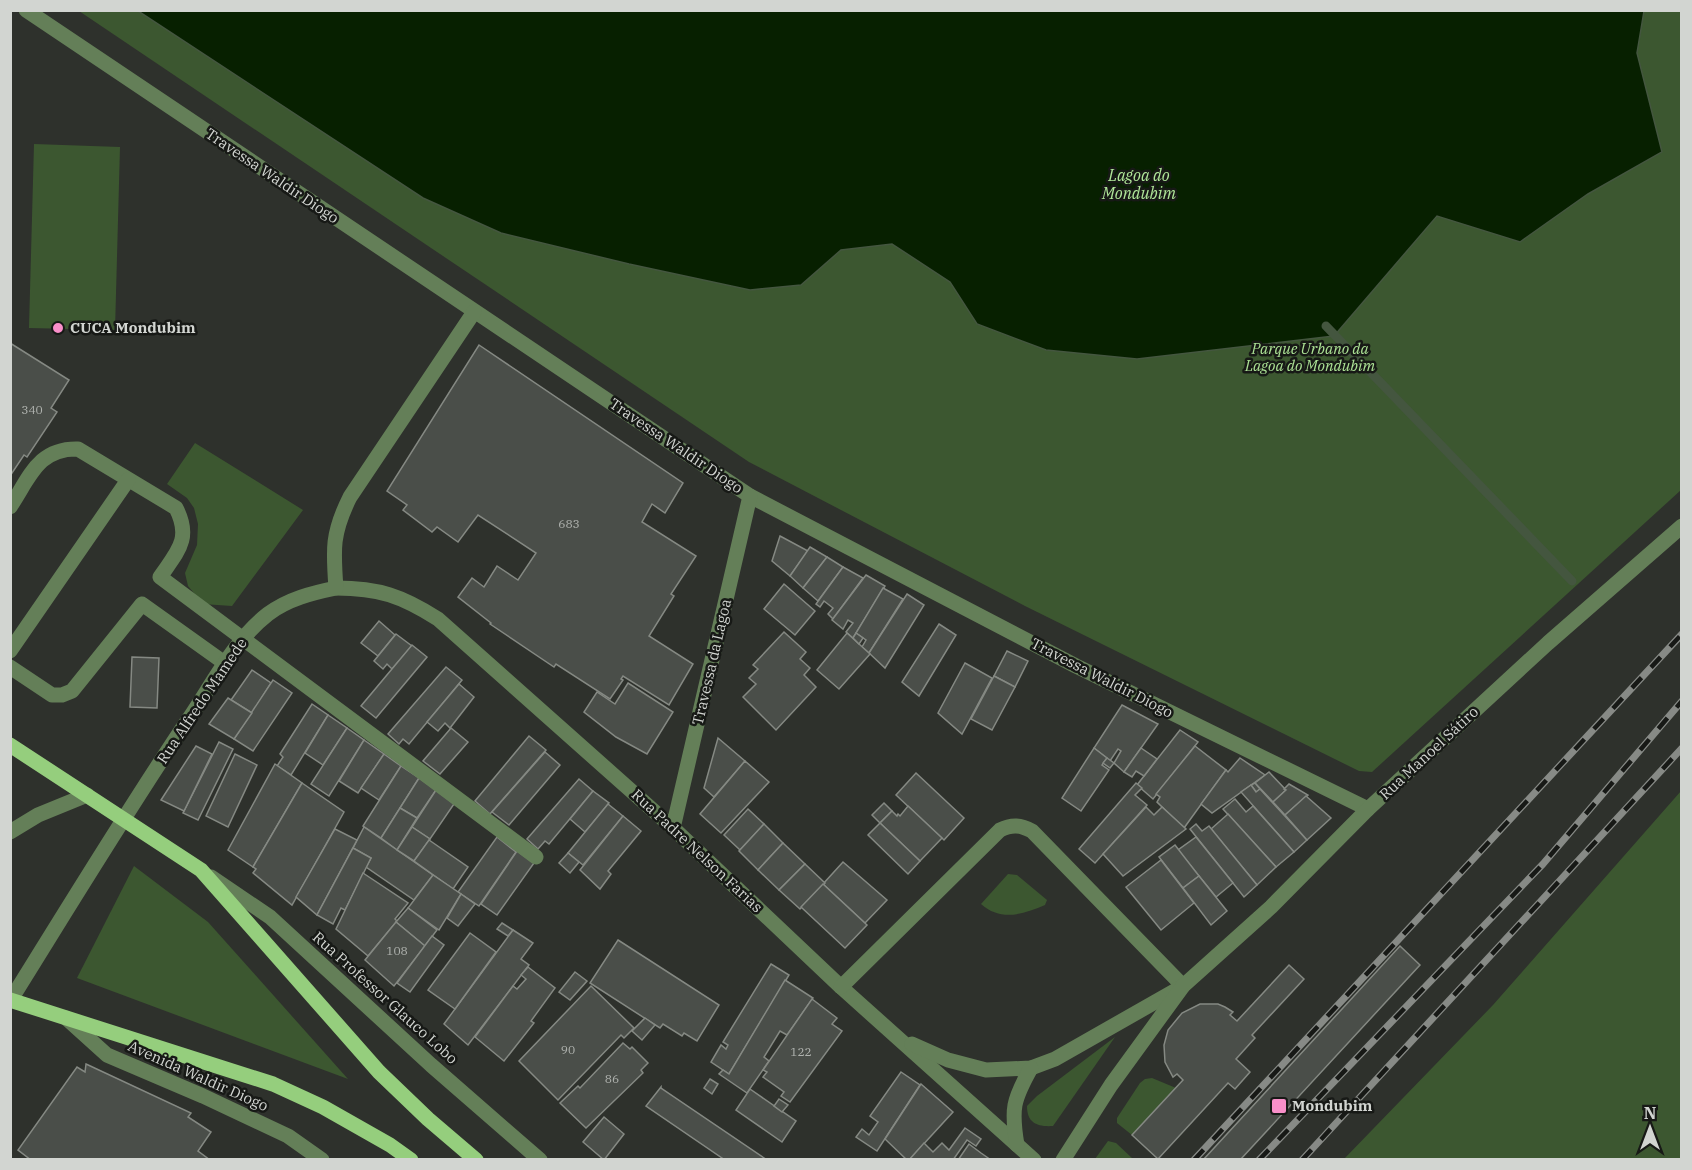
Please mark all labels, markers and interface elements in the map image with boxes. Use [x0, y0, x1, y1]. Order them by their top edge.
street label: Travessa Waldir Diogo [202, 124, 343, 227]
water label: Lagoa do Mondubim [1101, 165, 1177, 203]
place label: CUCA Mondubim [70, 318, 196, 337]
marker: CUCA Mondubim [51, 321, 65, 335]
park label: Parque Urbano da Lagoa do Mondubim [1244, 339, 1375, 375]
street label: Travessa Waldir Diogo [606, 394, 747, 497]
house number: 340 [21, 402, 43, 417]
house number: 683 [558, 516, 580, 531]
street label: Travessa da Lagoa [688, 597, 735, 727]
street label: Travessa Waldir Diogo [1028, 633, 1176, 722]
street label: Rua Alfredo Mamede [152, 634, 251, 767]
street label: Rua Manoel Sátiro [1375, 702, 1482, 803]
street label: Rua Padre Nelson Farias [628, 785, 767, 916]
street label: Rua Professor Glauco Lobo [309, 927, 462, 1068]
house number: 108 [386, 943, 408, 958]
street label: Avenida Waldir Diogo [125, 1036, 271, 1115]
house number: 90 [561, 1042, 575, 1057]
house number: 122 [790, 1044, 812, 1059]
house number: 86 [605, 1071, 619, 1086]
place label: Mondubim [1292, 1096, 1373, 1115]
marker: Mondubim [1270, 1097, 1288, 1115]
north arrow [1620, 1098, 1680, 1158]
text: N [1644, 1103, 1656, 1123]

